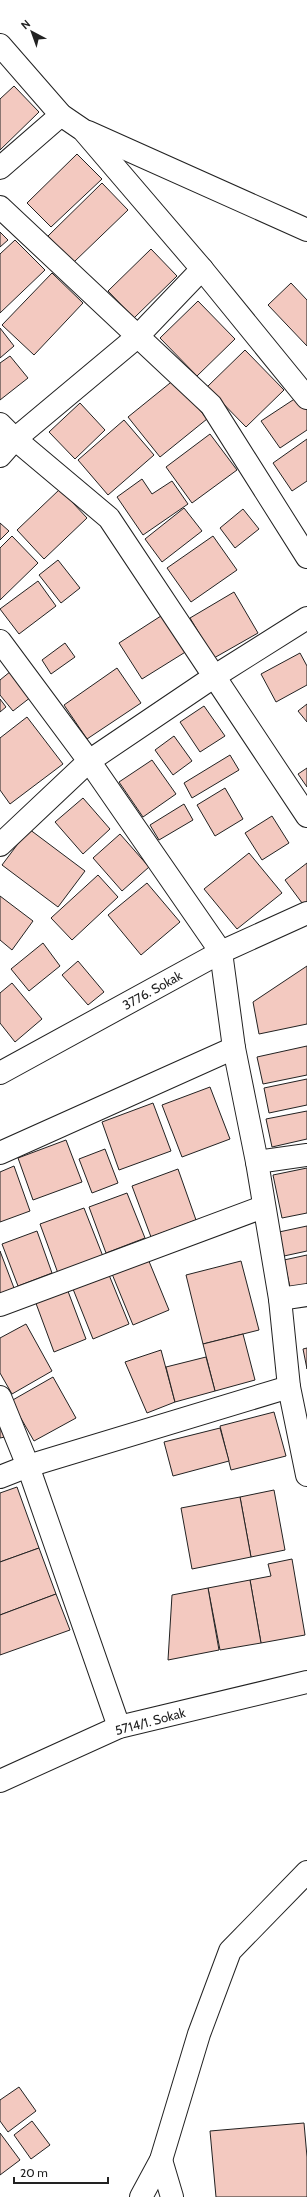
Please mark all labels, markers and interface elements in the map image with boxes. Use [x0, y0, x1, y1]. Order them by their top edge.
north arrow [12, 12, 52, 52]
text: N [18, 17, 33, 32]
street label: 3776. Sokak [120, 967, 185, 1013]
street label: 5714/1. Sokak [113, 1704, 187, 1738]
scale bar [14, 2159, 108, 2185]
text: 20 m [20, 2165, 48, 2180]

